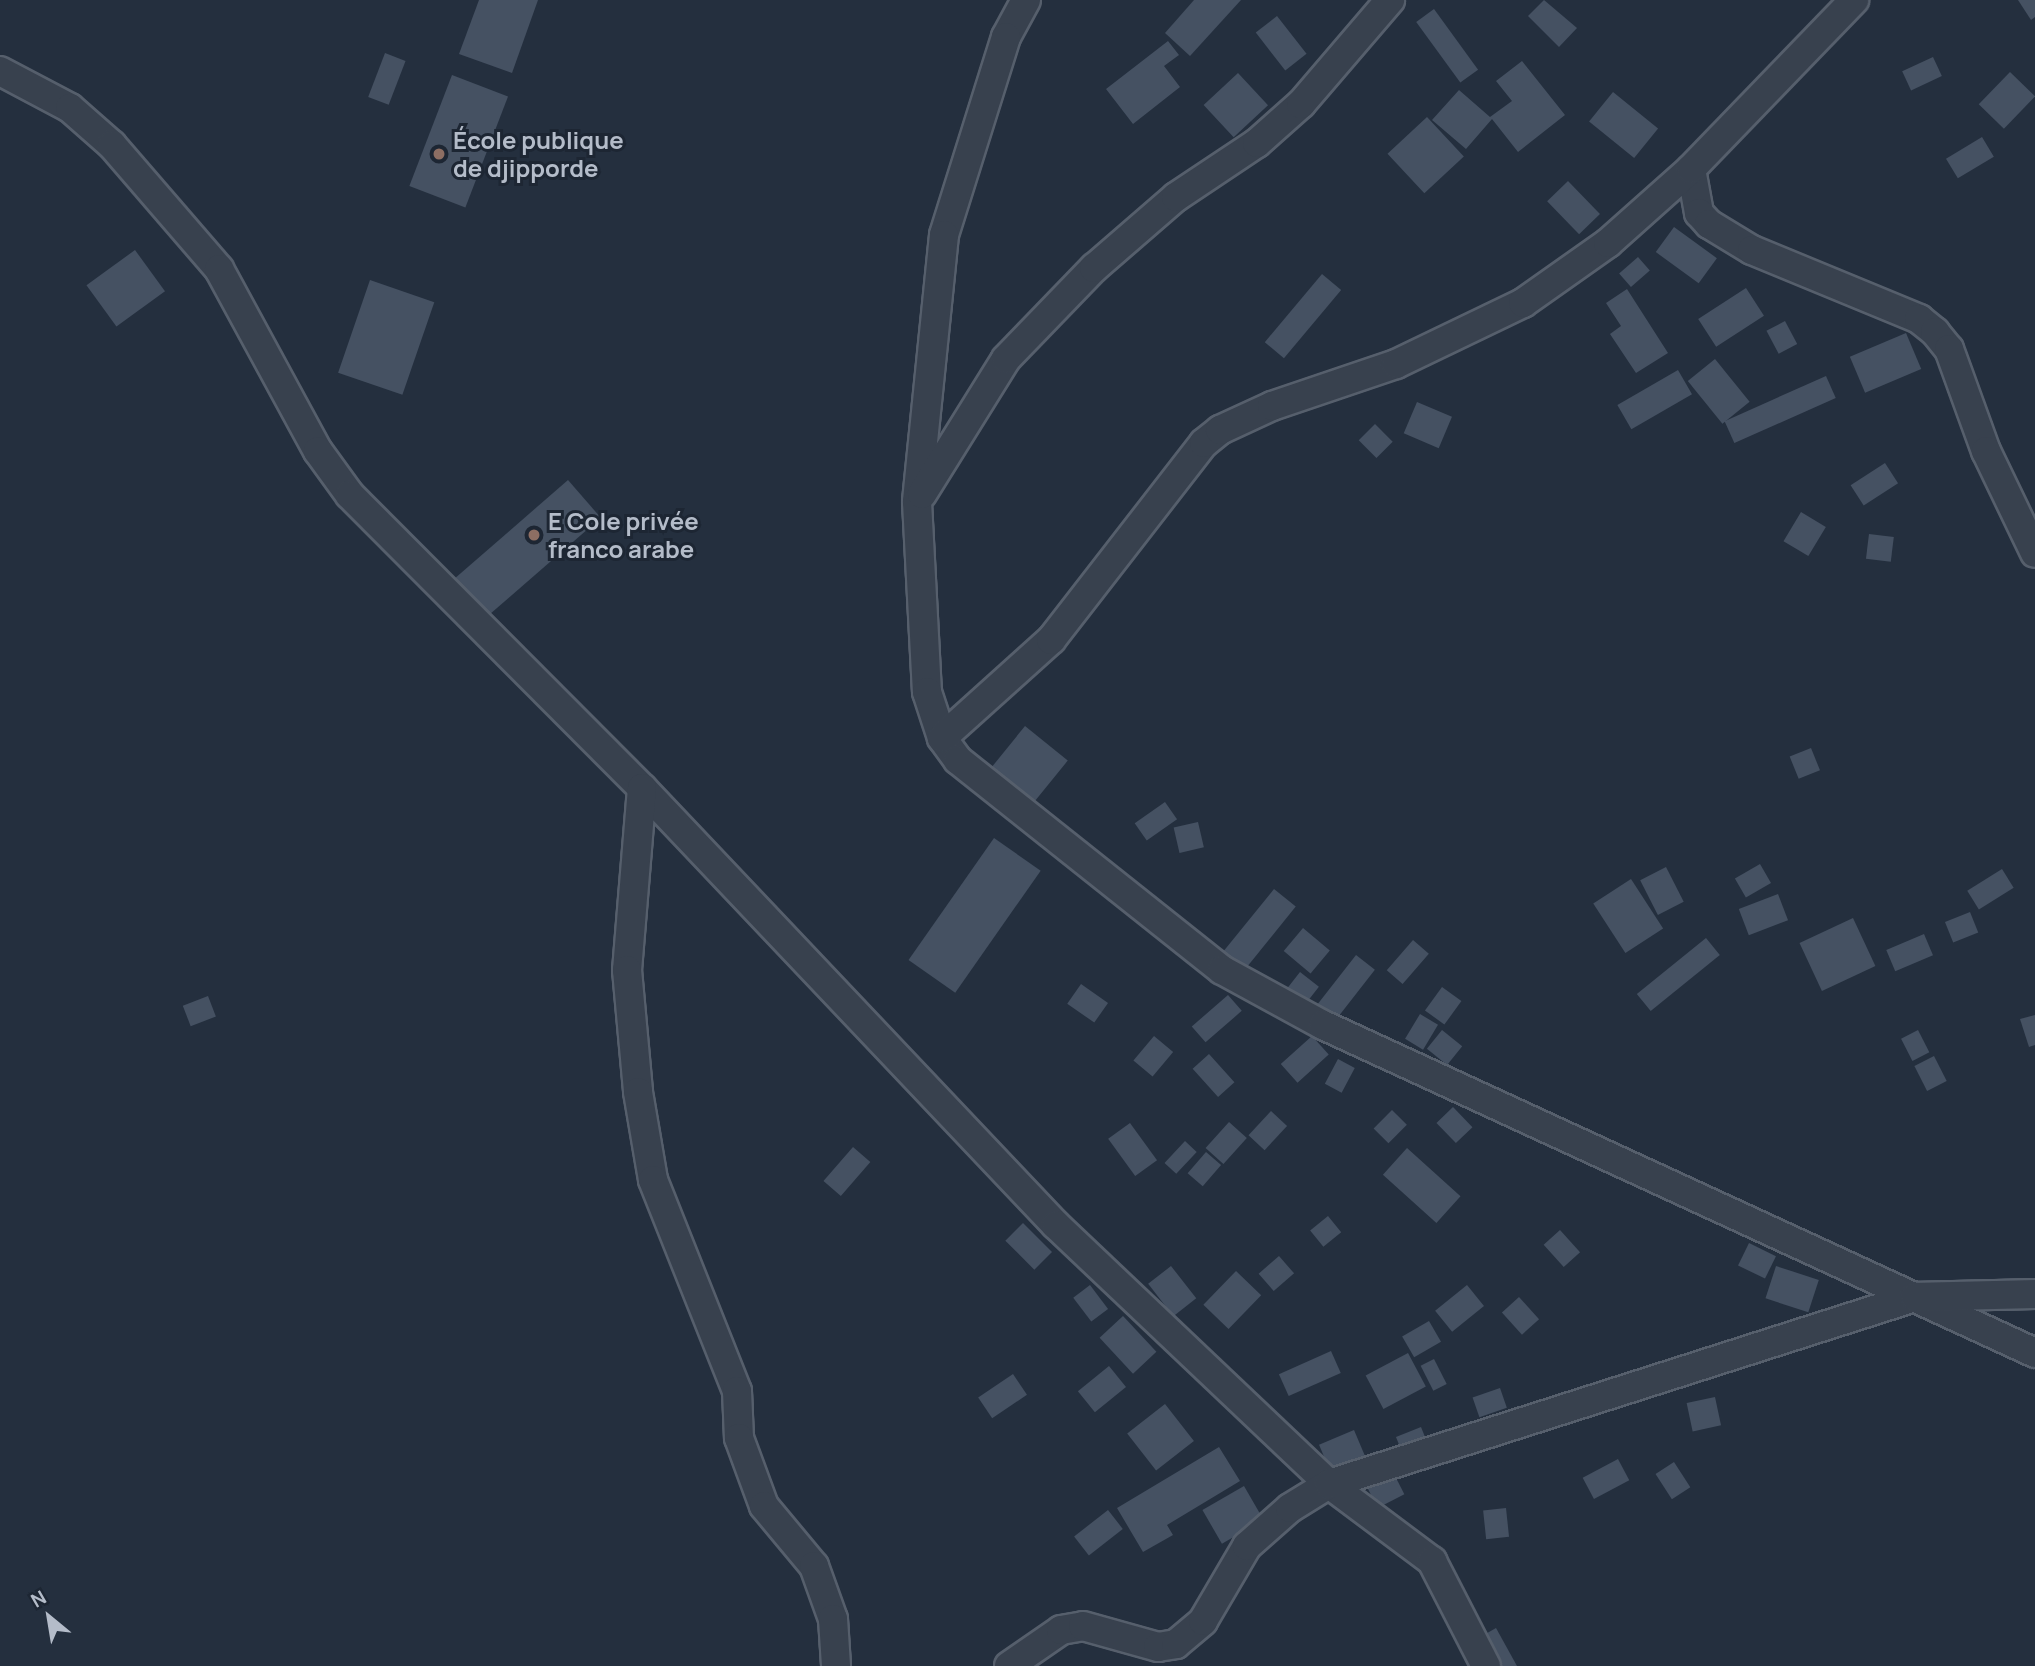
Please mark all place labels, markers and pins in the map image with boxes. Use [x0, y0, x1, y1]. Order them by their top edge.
place label: École publique de djipporde [453, 126, 624, 182]
marker: École publique de djipporde [431, 146, 447, 162]
place label: E Cole privée franco arabe [548, 507, 699, 563]
marker: E Cole privée franco arabe [526, 527, 542, 543]

